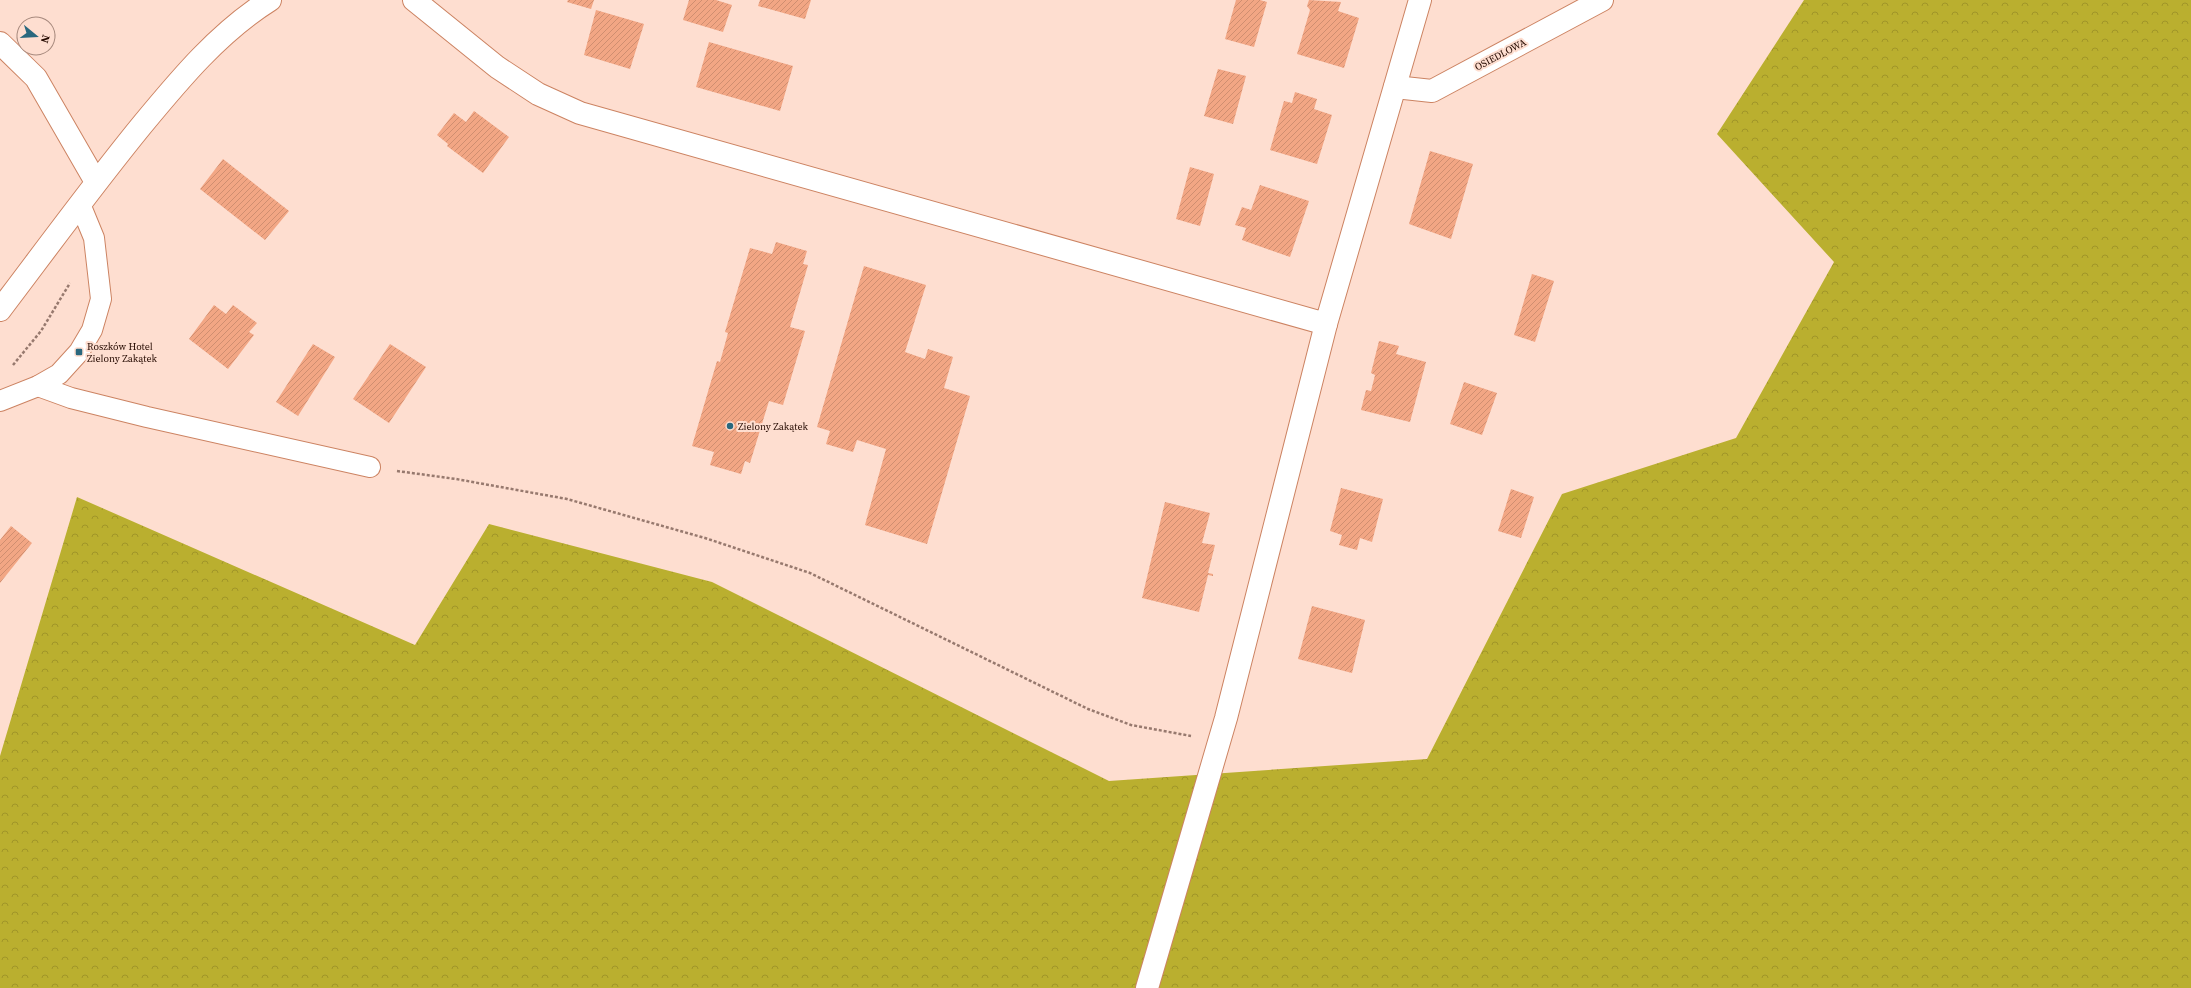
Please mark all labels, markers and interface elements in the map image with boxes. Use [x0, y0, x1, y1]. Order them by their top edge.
north arrow [16, 16, 56, 56]
text: N [37, 33, 53, 45]
street label: OSIEDLOWA [1472, 35, 1528, 73]
place label: Roszków Hotel Zielony Zakątek [87, 340, 158, 365]
marker: Roszków Hotel Zielony Zakątek [74, 347, 84, 357]
place label: Zielony Zakątek [738, 420, 809, 433]
marker: Zielony Zakątek [725, 421, 735, 431]

